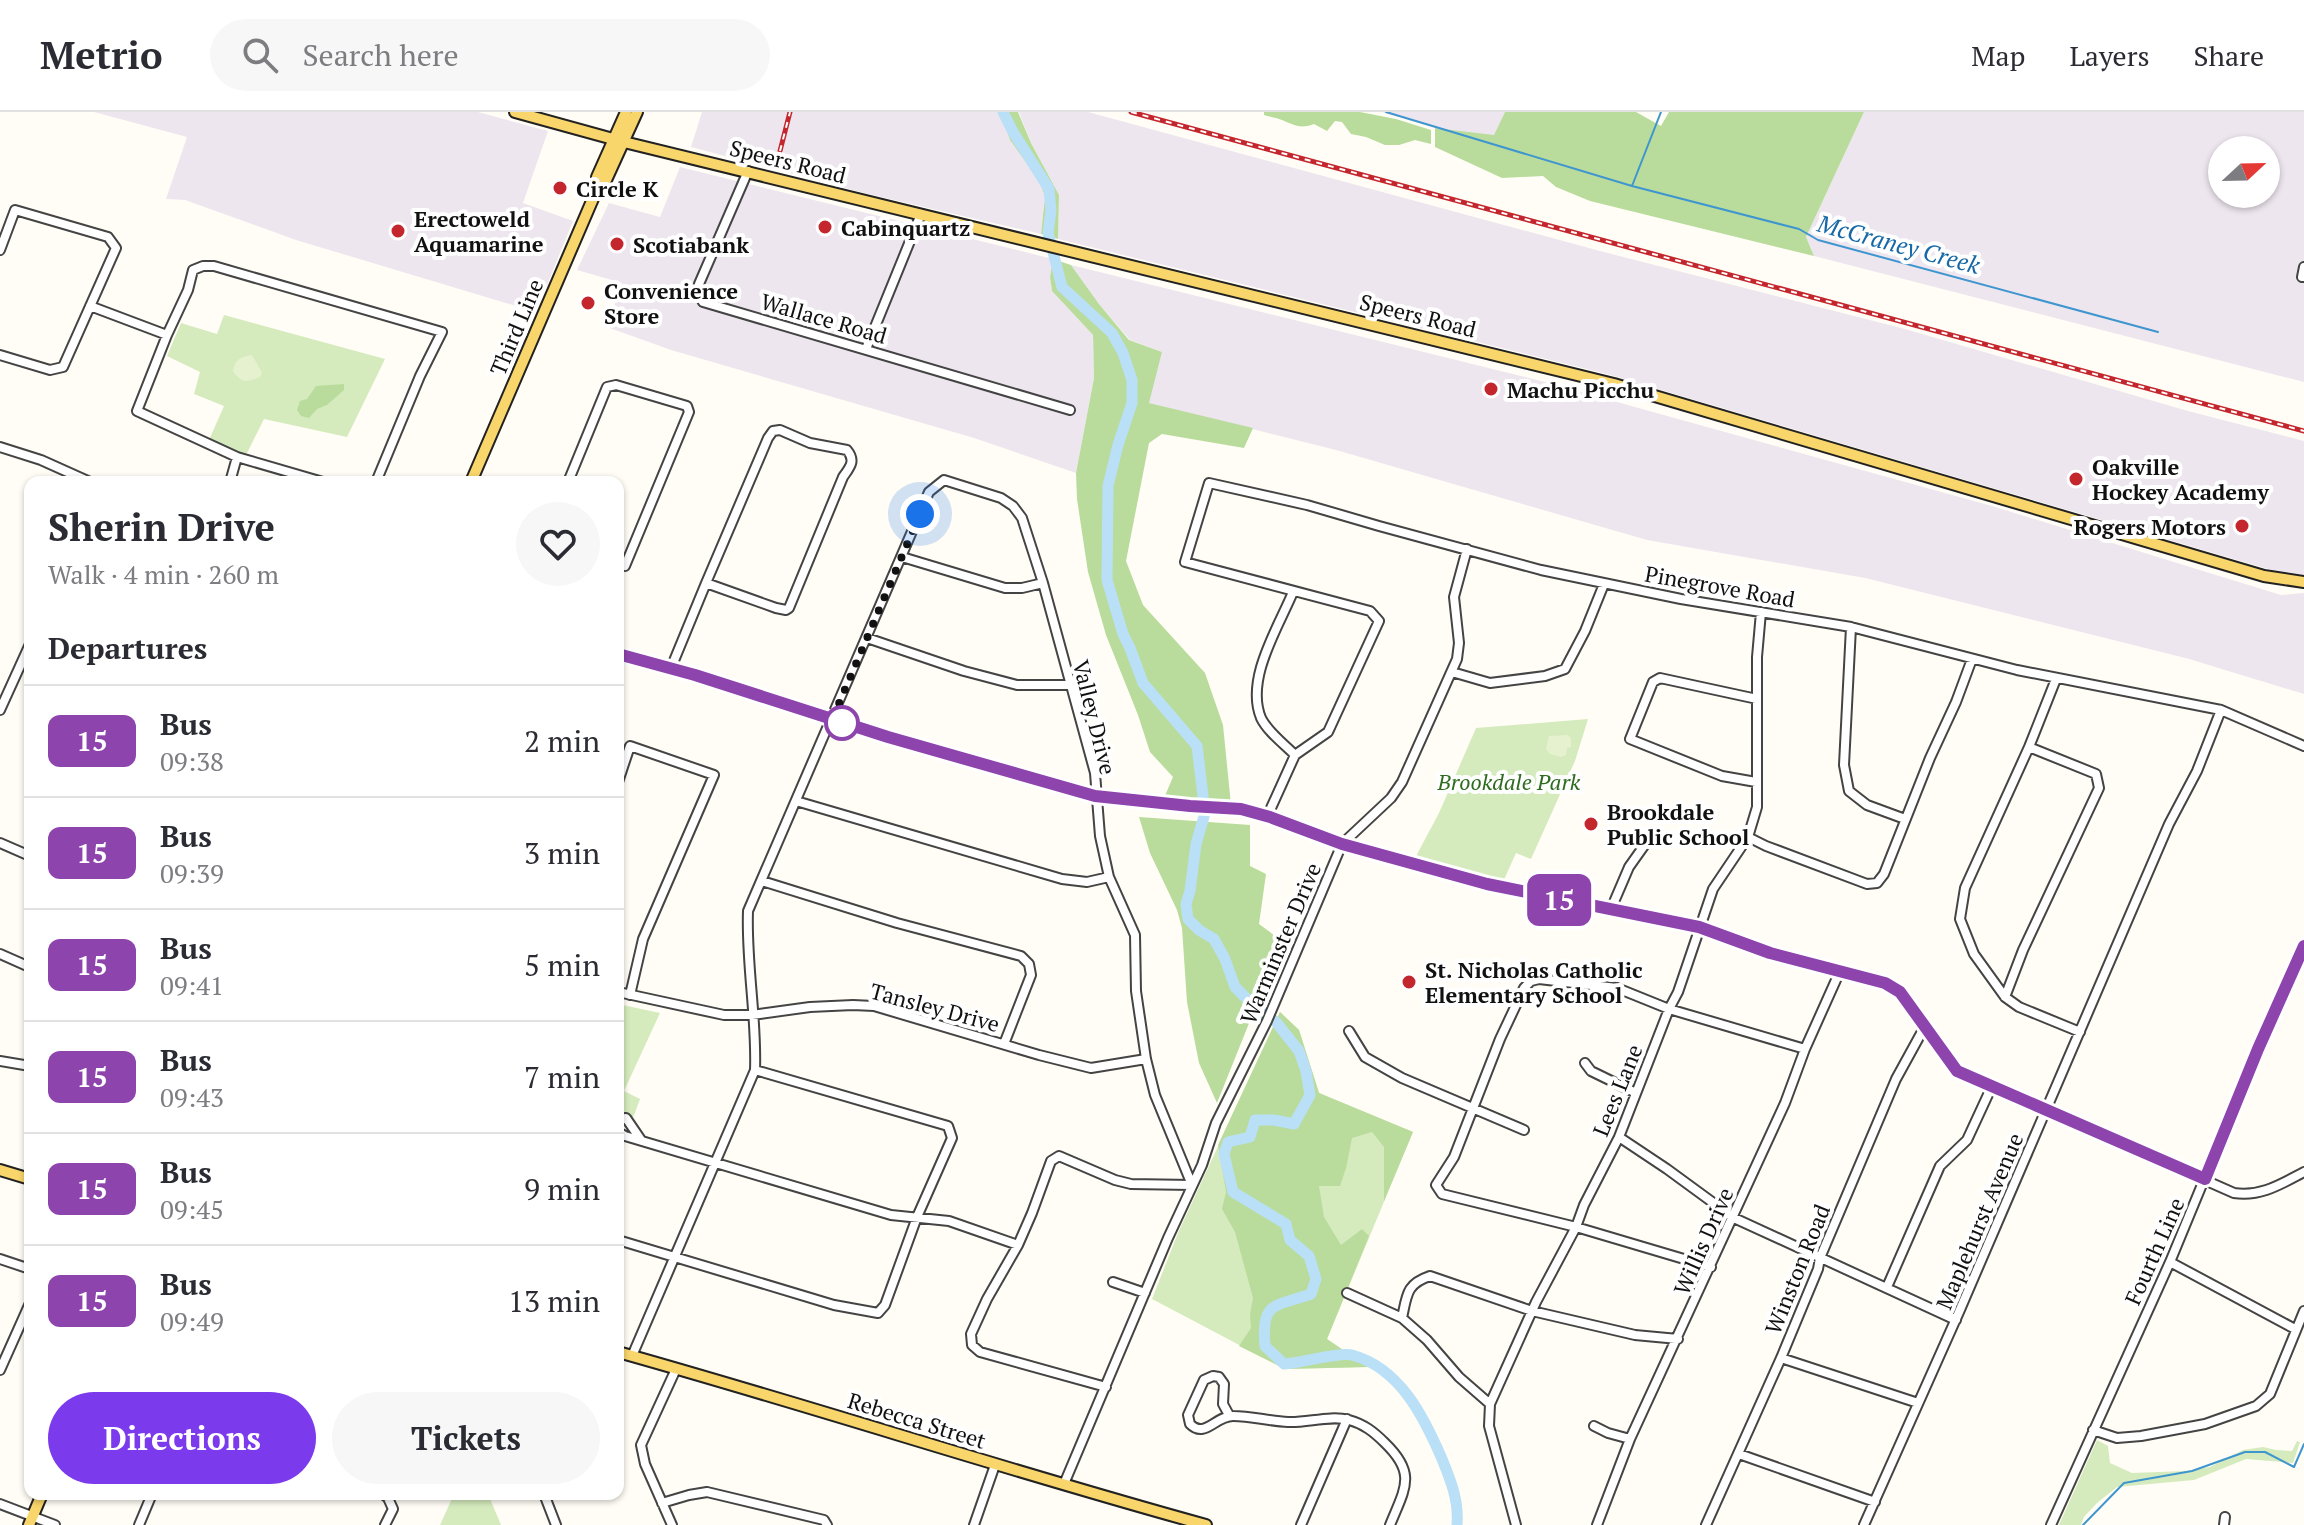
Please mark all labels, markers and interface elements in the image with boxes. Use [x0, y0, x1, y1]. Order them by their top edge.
search box [210, 19, 770, 91]
text: Metrio [40, 30, 162, 80]
icon: search [238, 33, 282, 77]
text: Search here [302, 35, 459, 75]
text: Map [1971, 37, 2025, 74]
text: Layers [2069, 37, 2150, 74]
text: Share [2194, 37, 2264, 74]
street label: Speers Road [727, 133, 849, 189]
north arrow [2208, 136, 2280, 208]
map controls [2208, 136, 2280, 208]
place label: Circle K [576, 174, 659, 203]
marker: Circle K [551, 179, 569, 197]
place label: Erectoweld Aquamarine [414, 204, 544, 258]
water label: McCraney Creek [1813, 207, 1984, 281]
place label: Cabinquartz [841, 213, 970, 242]
marker: Cabinquartz [816, 218, 834, 236]
marker: Erectoweld Aquamarine [389, 222, 407, 240]
place label: Scotiabank [633, 230, 749, 259]
marker: Scotiabank [608, 235, 626, 253]
street label: Third Line [483, 274, 549, 380]
place label: Convenience Store [604, 276, 738, 330]
street label: Wallace Road [758, 286, 890, 350]
street label: Speers Road [1357, 287, 1479, 343]
marker: Convenience Store [579, 294, 597, 312]
place label: Machu Picchu [1507, 375, 1654, 404]
marker: Machu Picchu [1482, 380, 1500, 398]
place label: Oakville Hockey Academy [2092, 452, 2269, 506]
marker: Oakville Hockey Academy [2067, 470, 2085, 488]
your location [900, 494, 940, 534]
text: Sherin Drive [48, 502, 275, 552]
button: heart [516, 502, 600, 586]
place label: Rogers Motors [2074, 512, 2226, 541]
marker: Rogers Motors [2233, 517, 2251, 535]
text: Walk · 4 min · 260 m [48, 557, 279, 591]
street label: Pinegrove Road [1643, 559, 1797, 613]
text: Departures [48, 628, 207, 668]
street label: Valley Drive [1067, 657, 1123, 777]
text: Bus [160, 704, 212, 744]
unlabelled marker [825, 706, 859, 740]
text: 2 min [524, 721, 600, 761]
text: 15 [76, 722, 108, 759]
text: 09:38 [160, 744, 224, 778]
park label: Brookdale Park [1437, 767, 1581, 796]
place label: Brookdale Public School [1607, 797, 1749, 851]
marker: Brookdale Public School [1582, 815, 1600, 833]
text: Bus [160, 816, 212, 856]
text: 3 min [524, 833, 600, 873]
text: 15 [76, 834, 108, 871]
text: 09:39 [160, 856, 224, 890]
street label: Warminster Drive [1233, 858, 1327, 1028]
line badge: 15 [1523, 874, 1595, 926]
text: 15 [1543, 881, 1575, 918]
text: Bus [160, 928, 212, 968]
text: 5 min [524, 945, 600, 985]
text: 15 [76, 946, 108, 983]
place label: St. Nicholas Catholic Elementary School [1425, 955, 1643, 1009]
text: 09:41 [160, 968, 224, 1002]
marker: St. Nicholas Catholic Elementary School [1400, 973, 1418, 991]
street label: Tansley Drive [867, 976, 1003, 1038]
text: Bus [160, 1040, 212, 1080]
street label: Lees Lane [1585, 1040, 1649, 1140]
text: 7 min [524, 1057, 600, 1097]
text: 15 [76, 1058, 108, 1095]
text: 09:43 [160, 1080, 224, 1114]
street label: Maplehurst Avenue [1929, 1128, 2029, 1314]
text: Bus [160, 1152, 212, 1192]
text: 9 min [524, 1169, 600, 1209]
text: 15 [76, 1170, 108, 1207]
street label: Willis Drive [1666, 1183, 1740, 1299]
text: 09:45 [160, 1192, 224, 1226]
street label: Fourth Line [2117, 1193, 2191, 1309]
street label: Winston Road [1758, 1200, 1836, 1338]
text: Bus [160, 1264, 212, 1304]
text: 13 min [508, 1281, 600, 1321]
text: 15 [76, 1282, 108, 1319]
text: 09:49 [160, 1304, 224, 1338]
street label: Rebecca Street [844, 1385, 990, 1455]
button: Directions [48, 1392, 316, 1484]
button: Tickets [332, 1392, 600, 1484]

